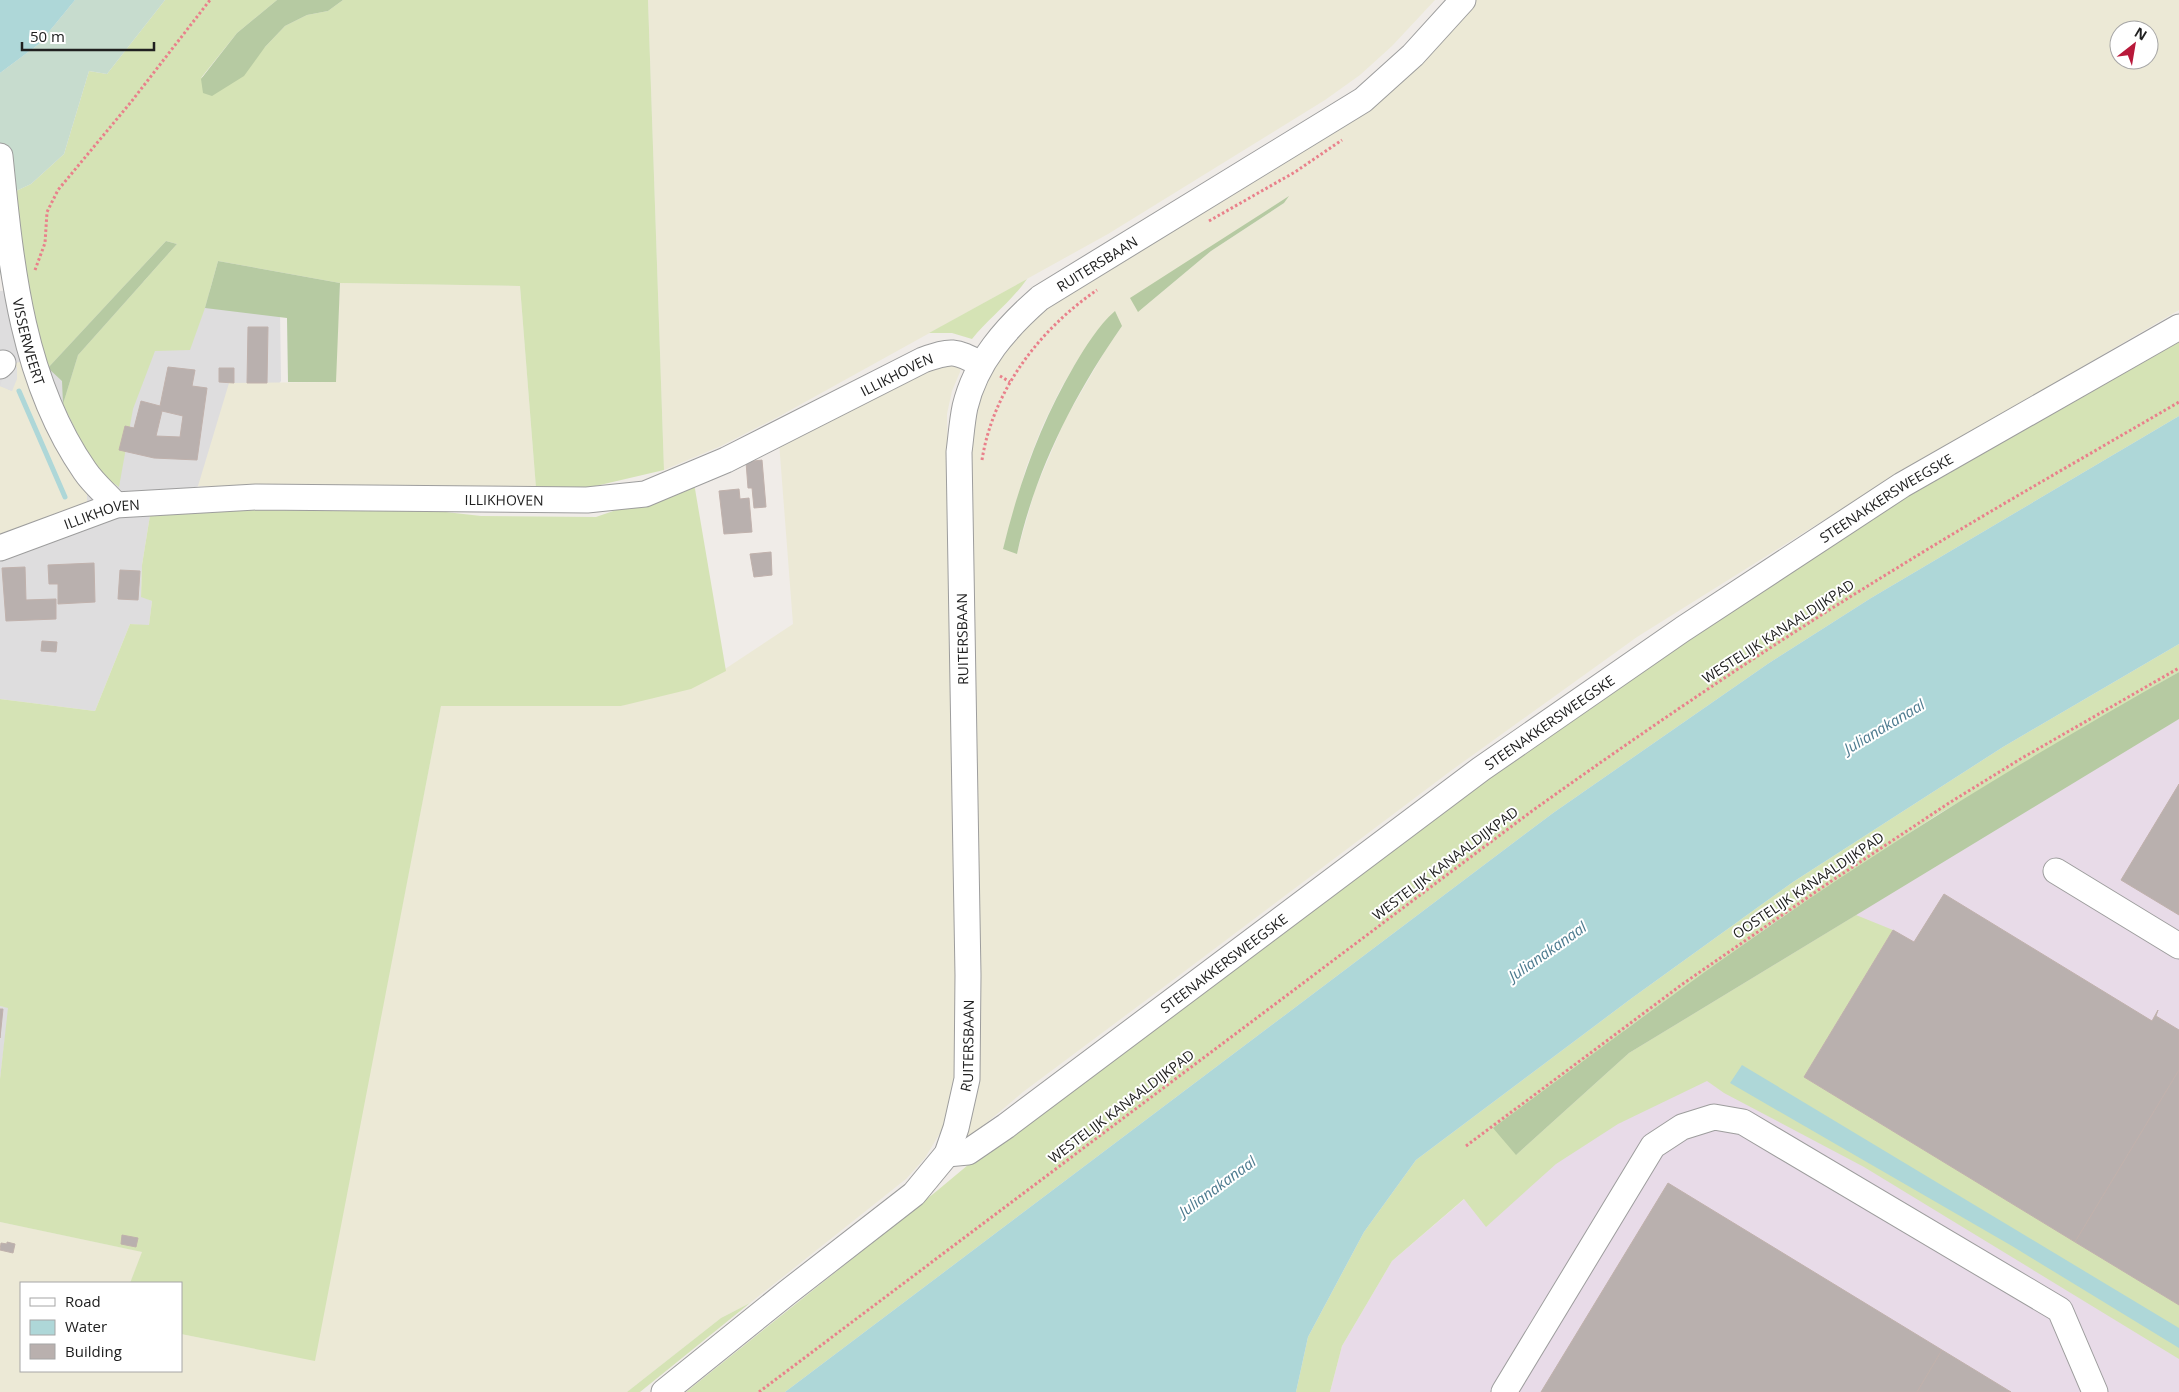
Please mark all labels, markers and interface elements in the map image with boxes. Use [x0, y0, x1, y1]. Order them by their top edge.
scale bar [22, 20, 155, 52]
north arrow [2109, 20, 2159, 70]
text: N [2131, 22, 2151, 45]
text: 50 m [30, 26, 65, 46]
street label: RUITERSBAAN [1053, 231, 1141, 295]
street label: VISSERWEERT [9, 297, 50, 388]
street label: ILLIKHOVEN [857, 348, 935, 400]
street label: STEENAKKERSWEEGSKE [1815, 449, 1956, 546]
street label: ILLIKHOVEN [464, 489, 544, 509]
street label: ILLIKHOVEN [61, 494, 140, 533]
street label: WESTELIJK KANAALDIJKPAD [1698, 575, 1858, 687]
street label: RUITERSBAAN [952, 593, 972, 685]
street label: STEENAKKERSWEEGSKE [1480, 670, 1618, 774]
water label: Julianakanaal [1837, 693, 1929, 760]
street label: WESTELIJK KANAALDIJKPAD [1368, 802, 1522, 924]
street label: OOSTELIJK KANAALDIJKPAD [1729, 827, 1887, 943]
street label: STEENAKKERSWEEGSKE [1156, 909, 1291, 1017]
water label: Julianakanaal [1502, 916, 1591, 987]
street label: RUITERSBAAN [955, 999, 977, 1093]
street label: WESTELIJK KANAALDIJKPAD [1044, 1045, 1198, 1167]
water label: Julianakanaal [1172, 1150, 1261, 1223]
legend [20, 1282, 182, 1372]
text: Road [65, 1291, 101, 1311]
text: Water [65, 1316, 107, 1336]
text: Building [65, 1341, 122, 1361]

